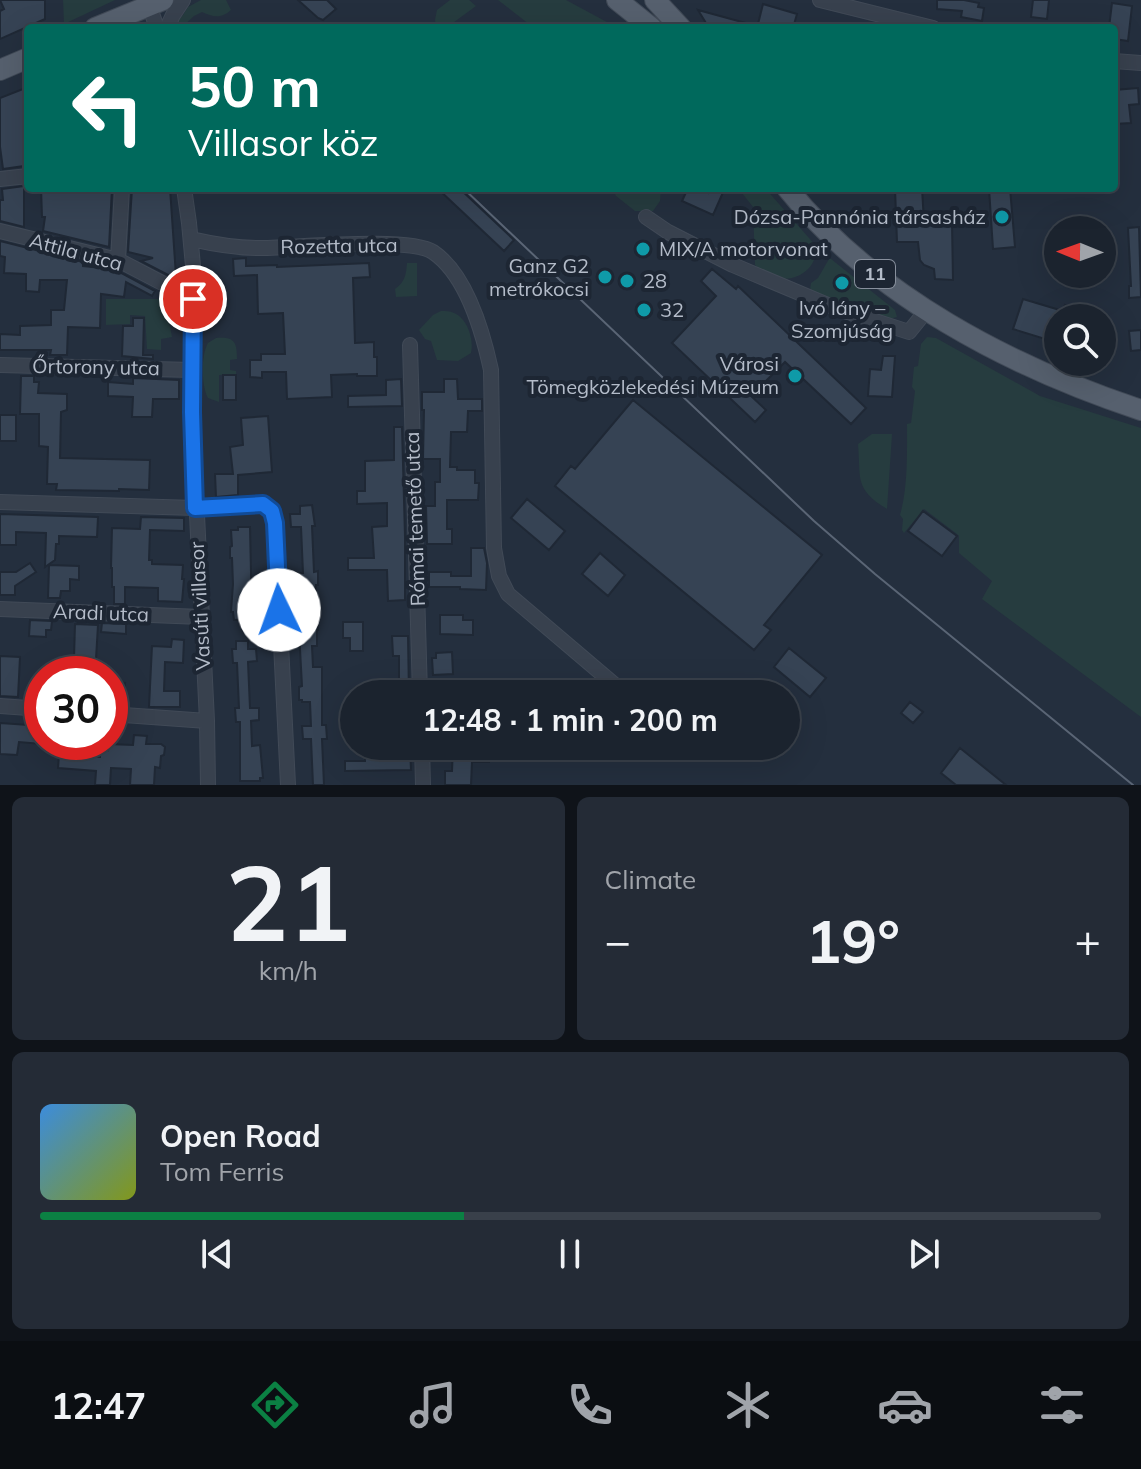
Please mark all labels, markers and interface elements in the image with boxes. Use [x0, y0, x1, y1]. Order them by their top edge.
text: 50 m [188, 51, 321, 121]
icon: left [56, 56, 160, 160]
text: Villasor köz [188, 120, 378, 165]
place label: Dózsa-Pannónia társasház [734, 204, 986, 229]
marker: Dózsa-Pannónia társasház [993, 208, 1011, 226]
north arrow [1044, 216, 1116, 288]
map controls [1044, 216, 1116, 376]
street label: Attila utca [27, 227, 125, 276]
street label: Rozetta utca [280, 232, 398, 259]
place label: MIX/A motorvonat [659, 236, 828, 261]
marker: MIX/A motorvonat [634, 240, 652, 258]
place label: Ganz G2 metrókocsi [489, 253, 589, 301]
road number: 11 [855, 260, 895, 288]
pin [159, 265, 227, 333]
marker: Ganz G2 metrókocsi [596, 268, 614, 286]
place label: 28 [643, 268, 667, 293]
marker: 28 [618, 272, 636, 290]
marker: Ivó lány – Szomjúság [833, 274, 851, 292]
icon: arrive [171, 277, 215, 321]
place label: Ivó lány – Szomjúság [791, 295, 893, 343]
place label: 32 [660, 297, 684, 322]
marker: 32 [635, 301, 653, 319]
button: search [1044, 304, 1116, 376]
place label: Városi Tömegközlekedési Múzeum [527, 351, 779, 399]
street label: Őrtorony utca [32, 353, 160, 380]
marker: Városi Tömegközlekedési Múzeum [786, 367, 804, 385]
street label: Római temető utca [399, 431, 430, 607]
street label: Vasúti villasor [184, 540, 215, 671]
position arrow [237, 568, 321, 652]
street label: Aradi utca [53, 598, 149, 627]
speed limit sign: 30 [24, 656, 128, 760]
text: 12:48 · 1 min · 200 m [422, 701, 718, 739]
text: 21 [226, 836, 351, 967]
text: Climate [605, 863, 696, 896]
text: 19° [805, 903, 900, 978]
text: − [605, 913, 631, 968]
text: + [1075, 913, 1101, 968]
text: km/h [259, 954, 318, 987]
text: Open Road [160, 1117, 321, 1155]
text: Tom Ferris [160, 1155, 284, 1188]
icon: previous [195, 1232, 239, 1276]
icon: pause [548, 1232, 592, 1276]
icon: next [902, 1232, 946, 1276]
icon: directions [247, 1377, 303, 1433]
icon: music [405, 1377, 461, 1433]
icon: phone [562, 1377, 618, 1433]
icon: climate [720, 1377, 776, 1433]
icon: car [877, 1377, 933, 1433]
icon: filters [1034, 1377, 1090, 1433]
text: 12:47 [51, 1383, 146, 1428]

